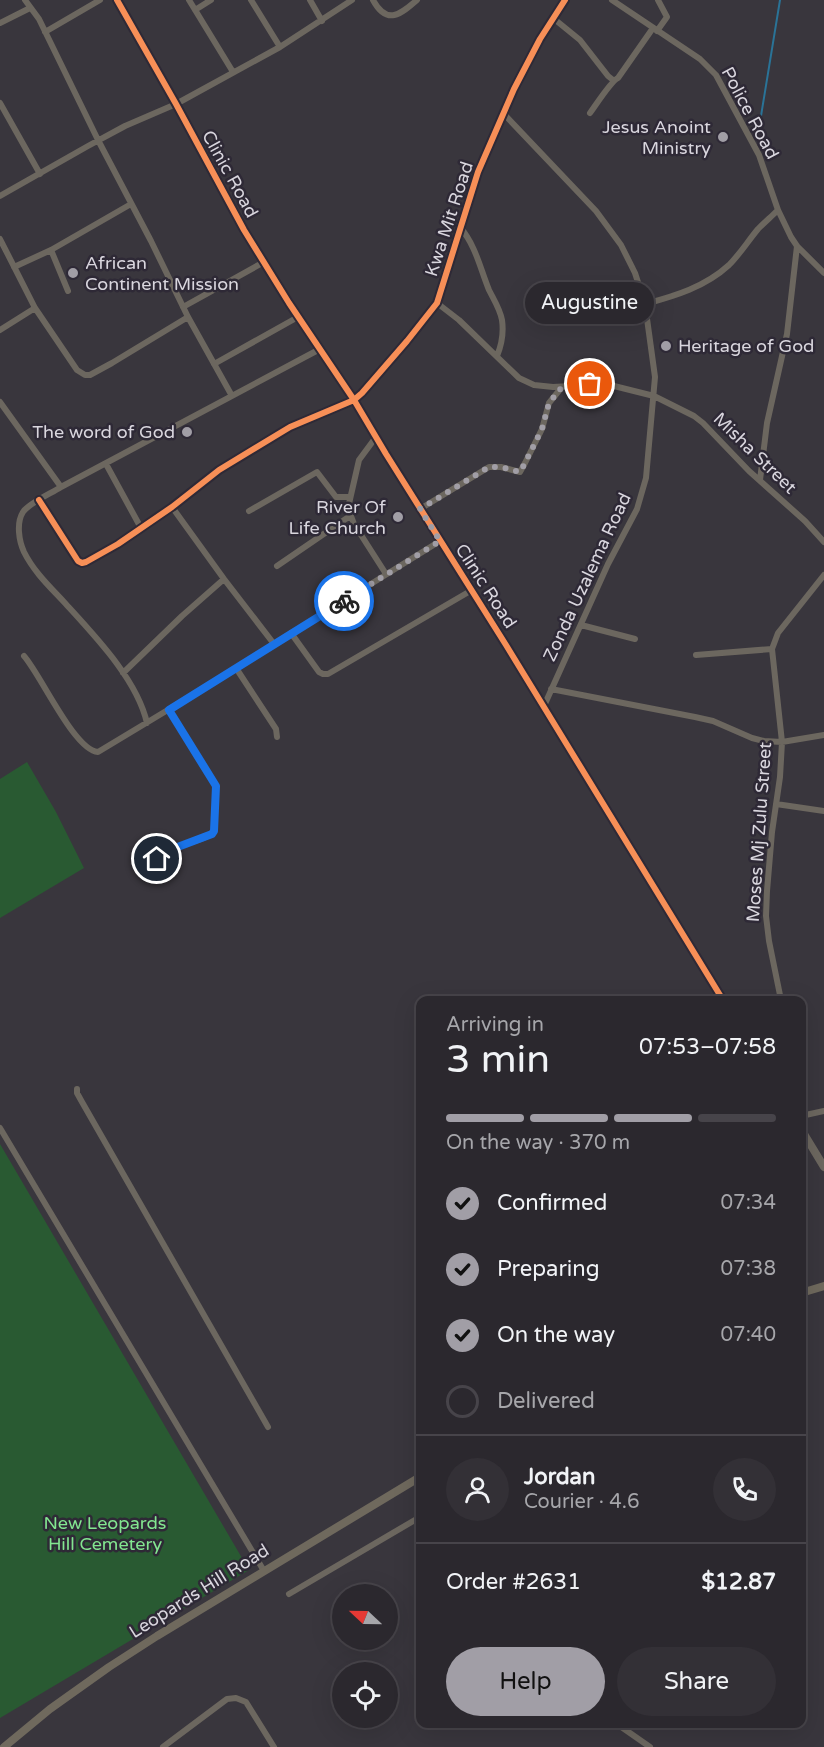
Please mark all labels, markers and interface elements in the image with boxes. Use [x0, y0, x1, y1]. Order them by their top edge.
street label: Police Road [716, 63, 784, 163]
place label: Jesus Anoint Ministry [602, 116, 711, 159]
street label: Clinic Road [197, 126, 263, 222]
marker: Jesus Anoint Ministry [716, 130, 730, 144]
street label: Kwa Mit Road [420, 159, 478, 279]
place label: African Continent Mission [85, 252, 239, 295]
marker: African Continent Mission [66, 266, 80, 280]
callout: Augustine [526, 282, 654, 324]
text: Augustine [541, 291, 638, 315]
place label: Heritage of God [678, 335, 814, 357]
marker: Heritage of God [659, 339, 673, 353]
pin [564, 358, 615, 409]
icon: bag [573, 367, 606, 400]
street label: Misha Street [709, 408, 801, 498]
place label: The word of God [32, 421, 175, 443]
marker: The word of God [180, 425, 194, 439]
street label: Zonda Uzalema Road [538, 489, 636, 665]
place label: River Of Life Church [288, 496, 386, 539]
marker: River Of Life Church [391, 510, 405, 524]
street label: Clinic Road [451, 540, 521, 632]
courier [314, 571, 374, 631]
icon: bike [328, 585, 361, 618]
street label: Moses Mj Zulu Street [742, 741, 776, 923]
pin [131, 833, 182, 884]
icon: home [140, 842, 173, 875]
text: Arriving in [446, 1013, 544, 1037]
text: 07:53–07:58 [639, 1034, 776, 1060]
text: 3 min [446, 1036, 550, 1083]
text: On the way · 370 m [446, 1131, 630, 1155]
icon: check [446, 1187, 479, 1220]
text: Confirmed [497, 1190, 607, 1216]
text: 07:34 [721, 1191, 776, 1215]
icon: check [446, 1253, 479, 1286]
text: Preparing [497, 1256, 600, 1282]
text: 07:38 [721, 1257, 776, 1281]
icon: check [446, 1319, 479, 1352]
text: On the way [497, 1322, 615, 1348]
text: 07:40 [721, 1323, 776, 1347]
text: Delivered [497, 1388, 595, 1414]
button: person [446, 1458, 509, 1521]
button: phone [713, 1458, 776, 1521]
text: Jordan [524, 1464, 595, 1490]
text: Courier · 4.6 [524, 1490, 639, 1514]
park label: New Leopards Hill Cemetery [44, 1512, 166, 1555]
street label: Leopards Hill Road [125, 1539, 273, 1643]
text: Order #2631 [446, 1569, 581, 1595]
text: $12.87 [702, 1569, 776, 1595]
north arrow [332, 1584, 398, 1650]
map controls [332, 1584, 398, 1728]
button: Help [446, 1647, 605, 1716]
button: Share [617, 1647, 776, 1716]
button: locate [332, 1662, 398, 1728]

